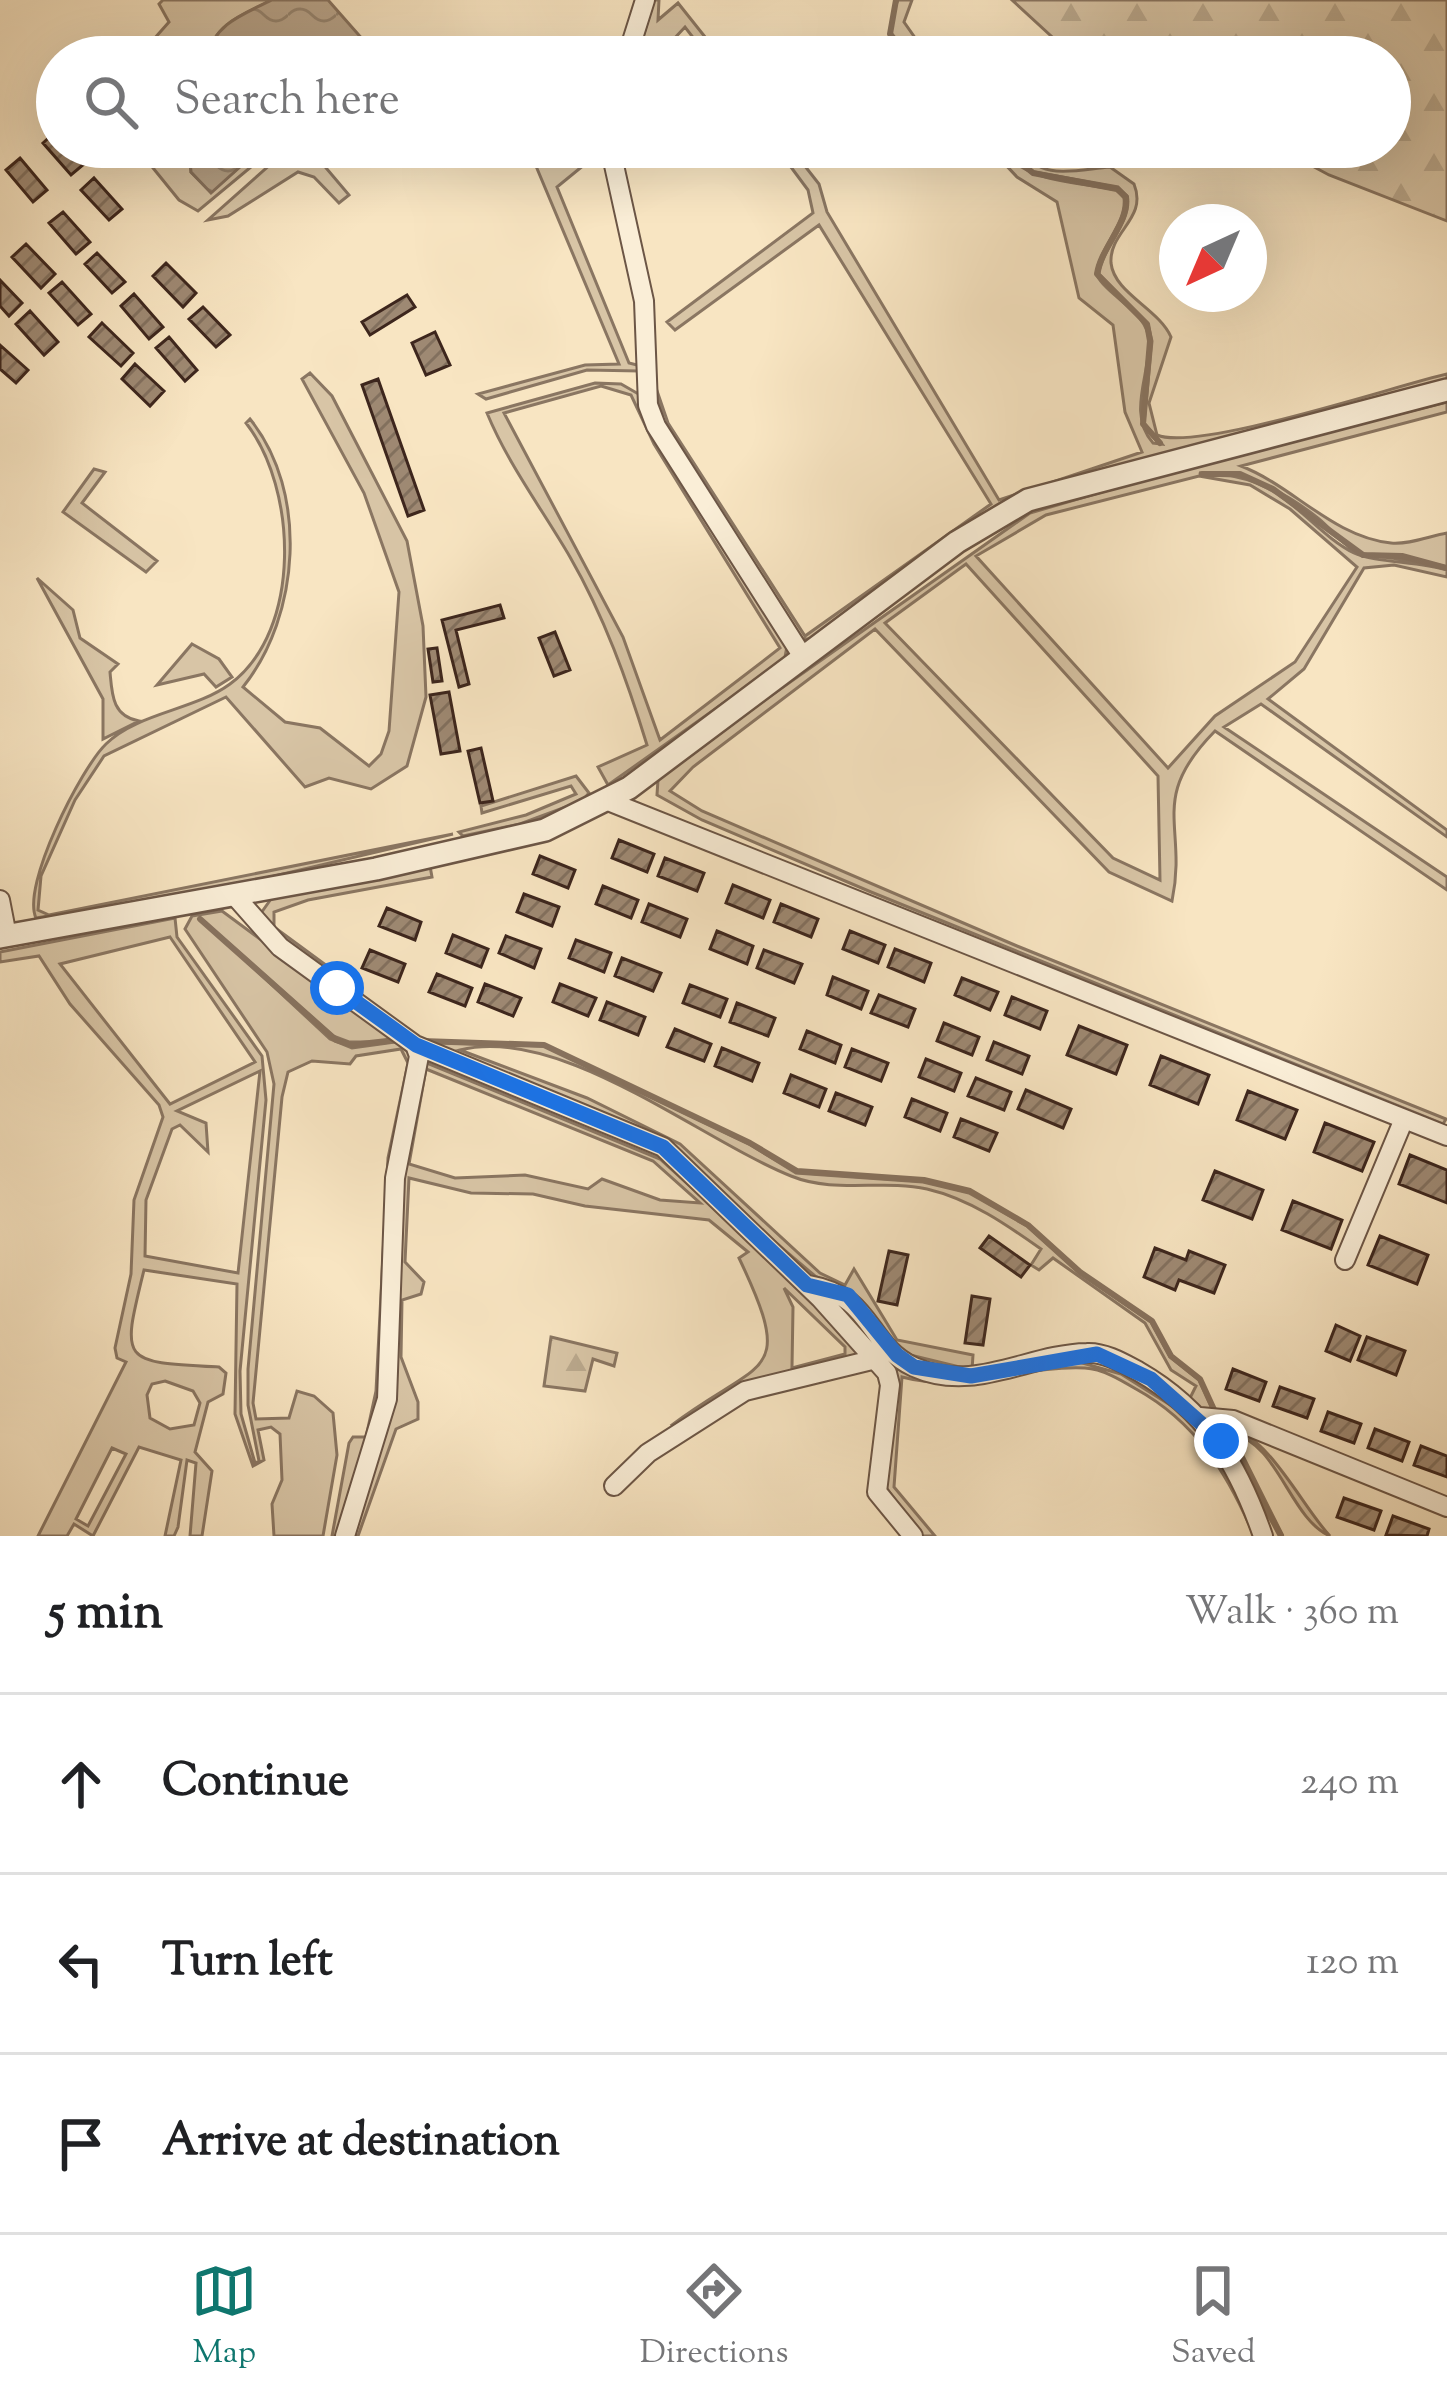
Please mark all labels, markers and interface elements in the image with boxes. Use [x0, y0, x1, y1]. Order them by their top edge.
search box [36, 36, 1411, 168]
icon: search [78, 69, 144, 135]
text: Search here [174, 70, 400, 135]
north arrow [1159, 204, 1267, 312]
route start [310, 961, 364, 1015]
route end [1194, 1414, 1248, 1468]
text: 5 min [48, 1578, 163, 1651]
text: Walk · 360 m [1185, 1586, 1399, 1642]
icon: ahead [48, 1751, 114, 1817]
text: Continue [162, 1751, 349, 1816]
text: 240 m [1300, 1756, 1399, 1812]
icon: left [48, 1931, 114, 1997]
text: Turn left [162, 1931, 333, 1996]
text: 120 m [1306, 1936, 1399, 1992]
icon: arrive [48, 2111, 114, 2177]
text: Arrive at destination [162, 2111, 560, 2176]
tab: Map [191, 2258, 257, 2378]
tab: Directions [640, 2258, 789, 2378]
tab: Saved [1171, 2258, 1256, 2378]

